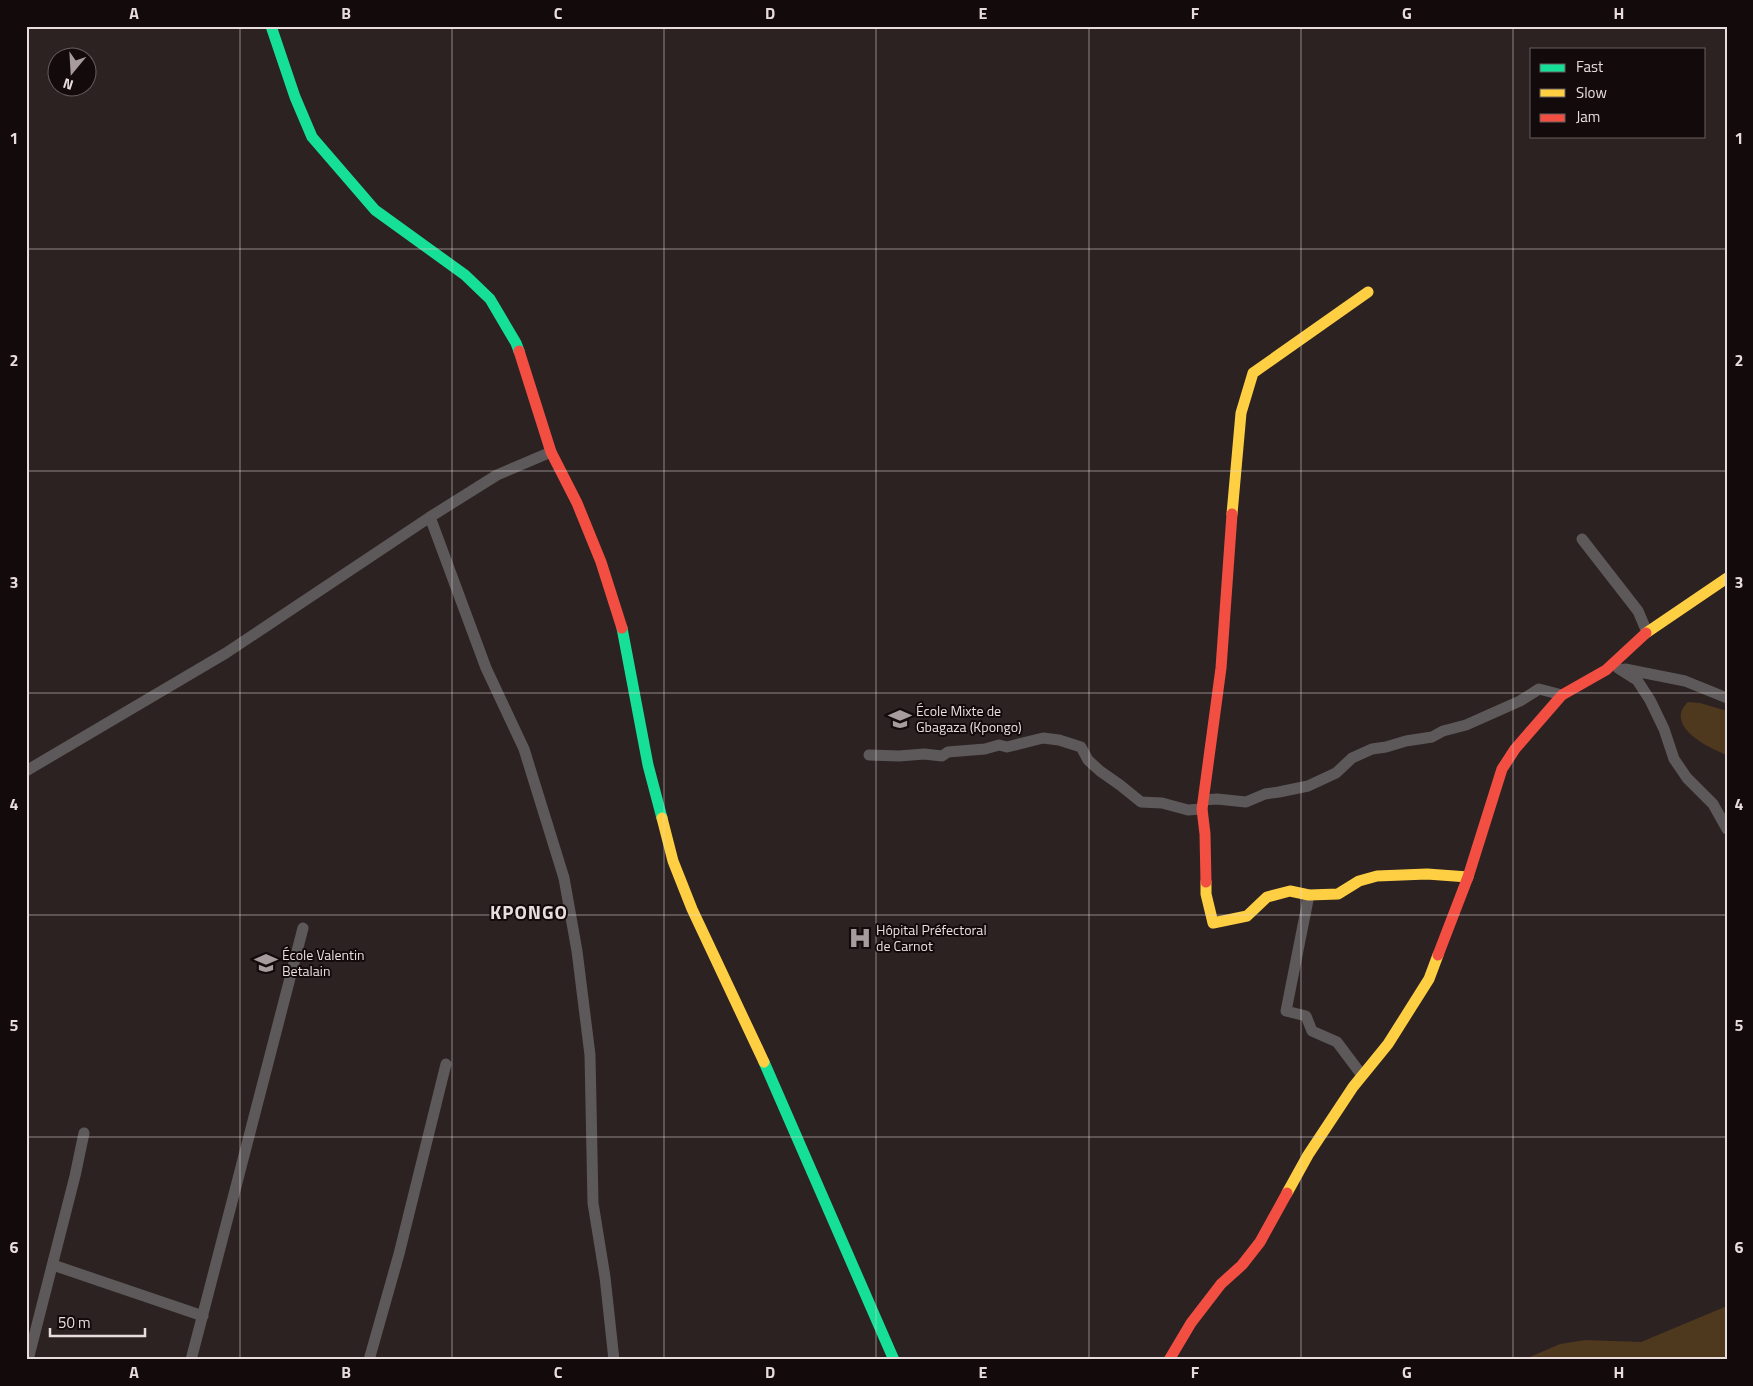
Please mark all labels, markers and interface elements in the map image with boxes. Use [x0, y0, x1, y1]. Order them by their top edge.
text: A [129, 1, 139, 25]
text: B [341, 1, 351, 25]
text: C [554, 1, 563, 25]
text: D [765, 1, 775, 25]
text: E [979, 1, 988, 25]
text: F [1191, 1, 1200, 25]
text: G [1402, 1, 1412, 25]
text: H [1614, 1, 1624, 25]
north arrow [48, 48, 98, 98]
legend [1530, 48, 1706, 138]
text: Fast [1576, 55, 1604, 78]
text: N [60, 73, 76, 96]
text: Slow [1576, 81, 1607, 104]
text: Jam [1576, 105, 1600, 128]
text: 1 [10, 126, 18, 150]
text: 1 [1735, 126, 1743, 150]
text: 2 [10, 348, 18, 372]
text: 2 [1735, 348, 1743, 372]
text: 3 [10, 570, 18, 594]
text: 3 [1735, 570, 1743, 594]
place label: École Mixte de Gbagaza (Kpongo) [916, 700, 1022, 737]
school or university icon: École Mixte de Gbagaza (Kpongo) [887, 706, 913, 732]
text: 4 [10, 792, 19, 816]
text: 4 [1735, 792, 1744, 816]
district label: KPONGO [490, 897, 568, 926]
place label: Hôpital Préfectoral de Carnot [876, 919, 987, 956]
hospital icon: Hôpital Préfectoral de Carnot [847, 925, 873, 951]
place label: École Valentin Betalain [282, 944, 364, 981]
school or university icon: École Valentin Betalain [253, 950, 279, 976]
text: 5 [10, 1013, 19, 1037]
text: 5 [1735, 1013, 1744, 1037]
text: 6 [10, 1235, 19, 1259]
text: 6 [1735, 1235, 1744, 1259]
scale bar [50, 1306, 145, 1338]
text: 50 m [58, 1311, 91, 1334]
text: A [129, 1360, 139, 1384]
text: B [341, 1360, 351, 1384]
text: C [554, 1360, 563, 1384]
text: D [765, 1360, 775, 1384]
text: E [979, 1360, 988, 1384]
text: F [1191, 1360, 1200, 1384]
text: G [1402, 1360, 1412, 1384]
text: H [1614, 1360, 1624, 1384]

